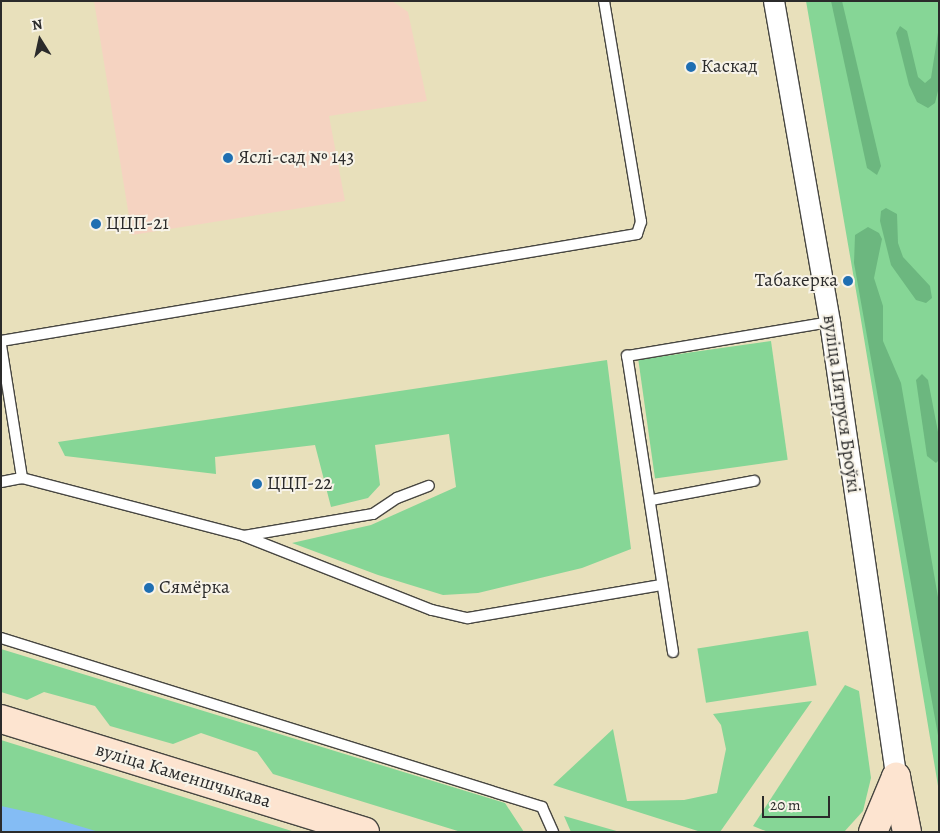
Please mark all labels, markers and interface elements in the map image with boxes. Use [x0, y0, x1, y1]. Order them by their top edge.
text: N [31, 14, 44, 35]
north arrow [15, 15, 65, 65]
place label: Каскад [701, 56, 757, 78]
marker: Каскад [685, 61, 697, 73]
place label: Яслі-сад № 143 [238, 147, 354, 169]
marker: Яслі-сад № 143 [222, 152, 234, 164]
place label: ЦЦП-21 [106, 213, 169, 235]
marker: ЦЦП-21 [90, 218, 102, 230]
place label: Табакерка [755, 270, 838, 292]
marker: Табакерка [842, 275, 854, 287]
street label: вуліца Пятруся Броўкі [817, 313, 865, 495]
place label: ЦЦП-22 [267, 473, 332, 495]
marker: ЦЦП-22 [251, 478, 263, 490]
place label: Сямёрка [159, 577, 230, 599]
marker: Сямёрка [143, 582, 155, 594]
street label: вуліца Каменшчыкава [93, 738, 273, 814]
scale bar [765, 786, 832, 818]
text: 20 m [770, 795, 801, 815]

